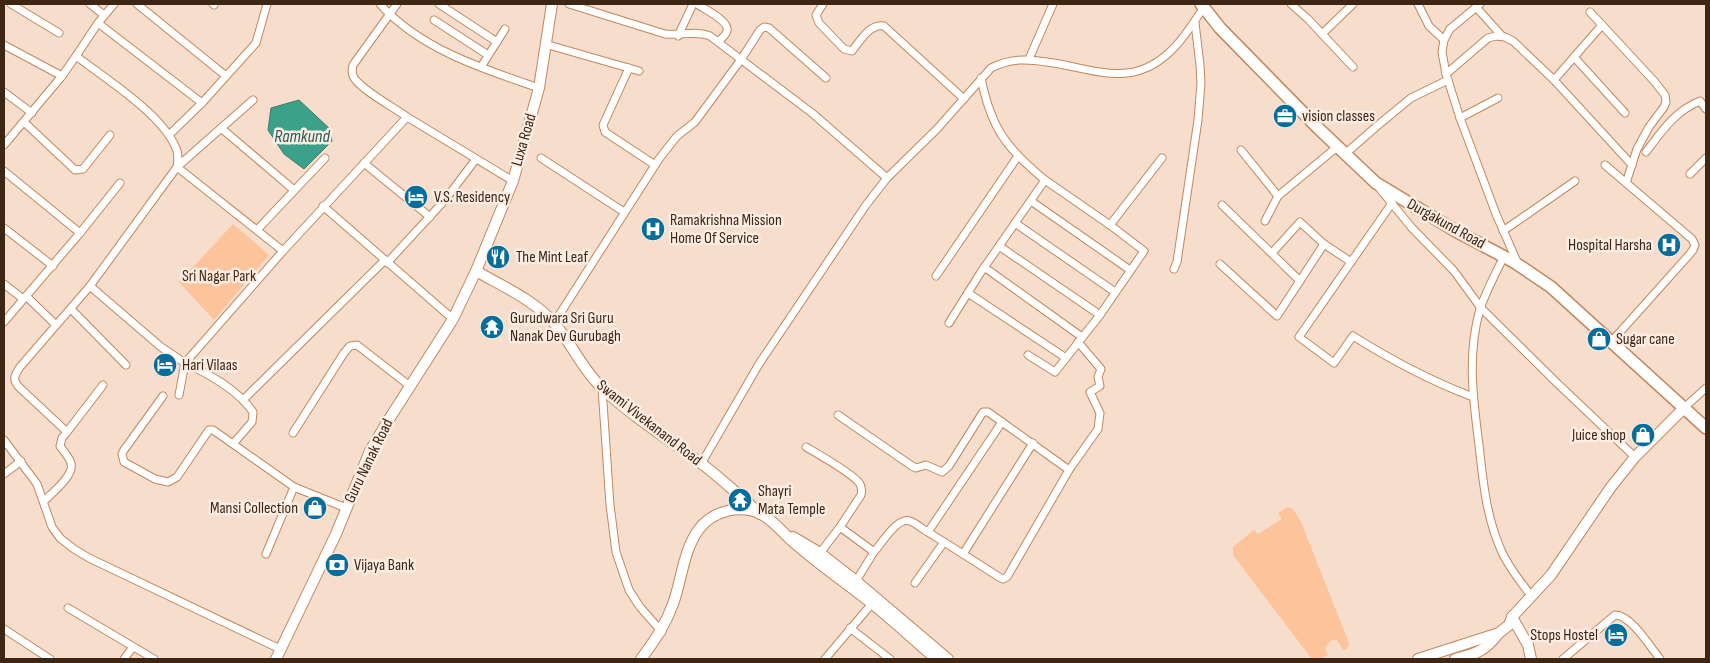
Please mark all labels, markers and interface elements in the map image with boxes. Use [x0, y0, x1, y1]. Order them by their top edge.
office icon: vision classes [1272, 103, 1298, 129]
place label: vision classes [1302, 107, 1375, 126]
street label: Luxa Road [507, 112, 541, 168]
water label: Ramkund [274, 126, 330, 147]
hotel icon: V.S. Residency [403, 184, 429, 210]
place label: V.S. Residency [434, 188, 510, 207]
street label: Durgakund Road [1404, 195, 1488, 253]
place label: Ramakrishna Mission Home Of Service [670, 211, 782, 248]
hospital icon: Ramakrishna Mission Home Of Service [640, 216, 666, 242]
hospital icon: Hospital Harsha [1656, 232, 1682, 258]
place label: Hospital Harsha [1568, 236, 1652, 255]
restaurant icon: The Mint Leaf [485, 244, 511, 270]
place label: The Mint Leaf [516, 248, 588, 267]
park label: Sri Nagar Park [182, 267, 256, 286]
place label: Gurudwara Sri Guru Nanak Dev Gurubagh [510, 309, 621, 346]
temple icon: Gurudwara Sri Guru Nanak Dev Gurubagh [479, 314, 505, 340]
shop icon: Sugar cane [1586, 326, 1612, 352]
place label: Sugar cane [1616, 330, 1675, 349]
hotel icon: Hari Vilaas [152, 352, 178, 378]
place label: Hari Vilaas [182, 356, 238, 375]
street label: Swami Vivekanand Road [593, 376, 705, 470]
street label: Guru Nanak Road [340, 416, 398, 506]
shop icon: Juice shop [1630, 422, 1656, 448]
place label: Juice shop [1571, 426, 1626, 445]
place label: Shayri Mata Temple [758, 482, 825, 519]
temple icon: Shayri Mata Temple [727, 487, 753, 513]
shop icon: Mansi Collection [302, 495, 328, 521]
place label: Mansi Collection [210, 499, 298, 518]
bank icon: Vijaya Bank [324, 552, 350, 578]
place label: Vijaya Bank [354, 556, 414, 575]
hotel icon: Stops Hostel [1603, 622, 1629, 648]
place label: Stops Hostel [1530, 626, 1598, 645]

